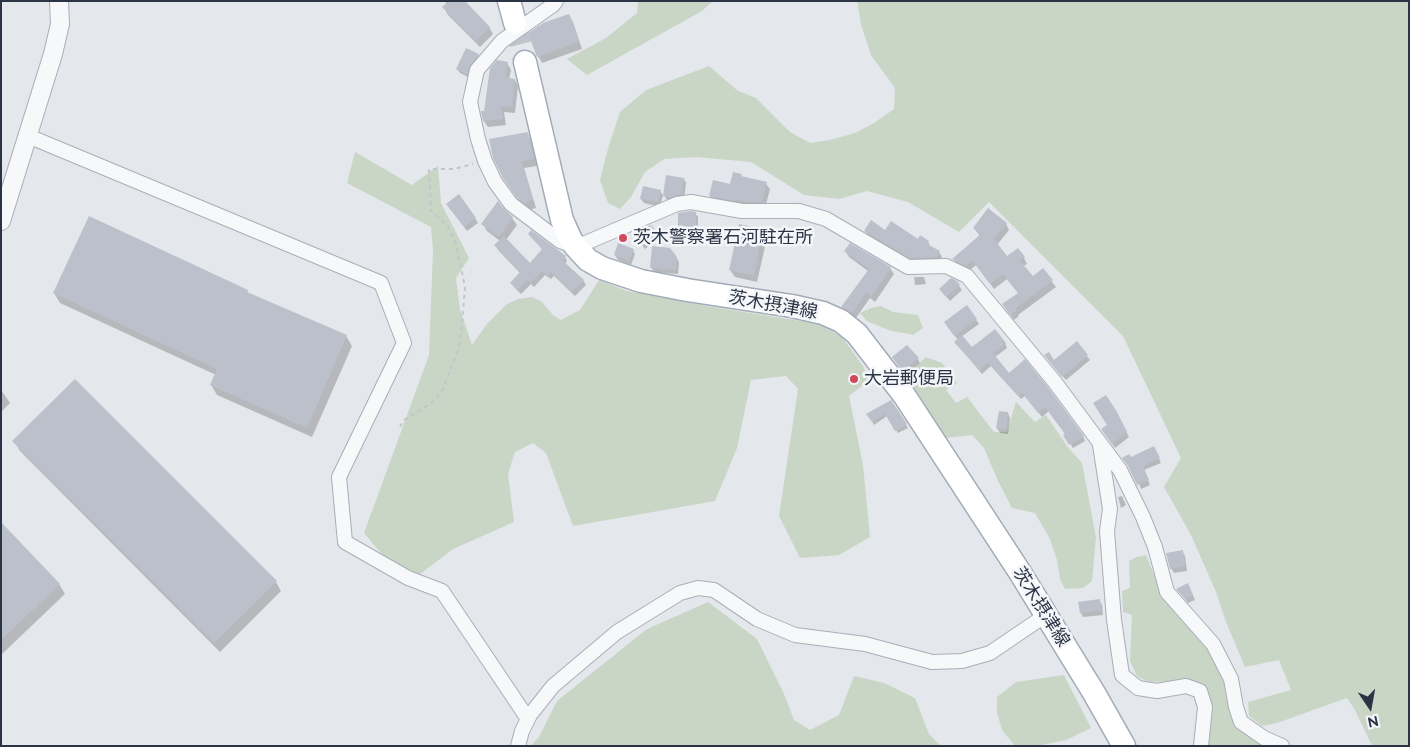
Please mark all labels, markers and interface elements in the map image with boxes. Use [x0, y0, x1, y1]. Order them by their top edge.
place label: 茨木警察署石河駐在所 [633, 227, 813, 249]
marker: 茨木警察署石河駐在所 [617, 232, 629, 244]
street label: 茨木摂津線 [727, 287, 819, 323]
place label: 大岩郵便局 [864, 368, 954, 390]
marker: 大岩郵便局 [848, 373, 860, 385]
street label: 茨木摂津線 [1008, 563, 1074, 651]
north arrow [1345, 682, 1395, 732]
text: N [1366, 713, 1380, 731]

